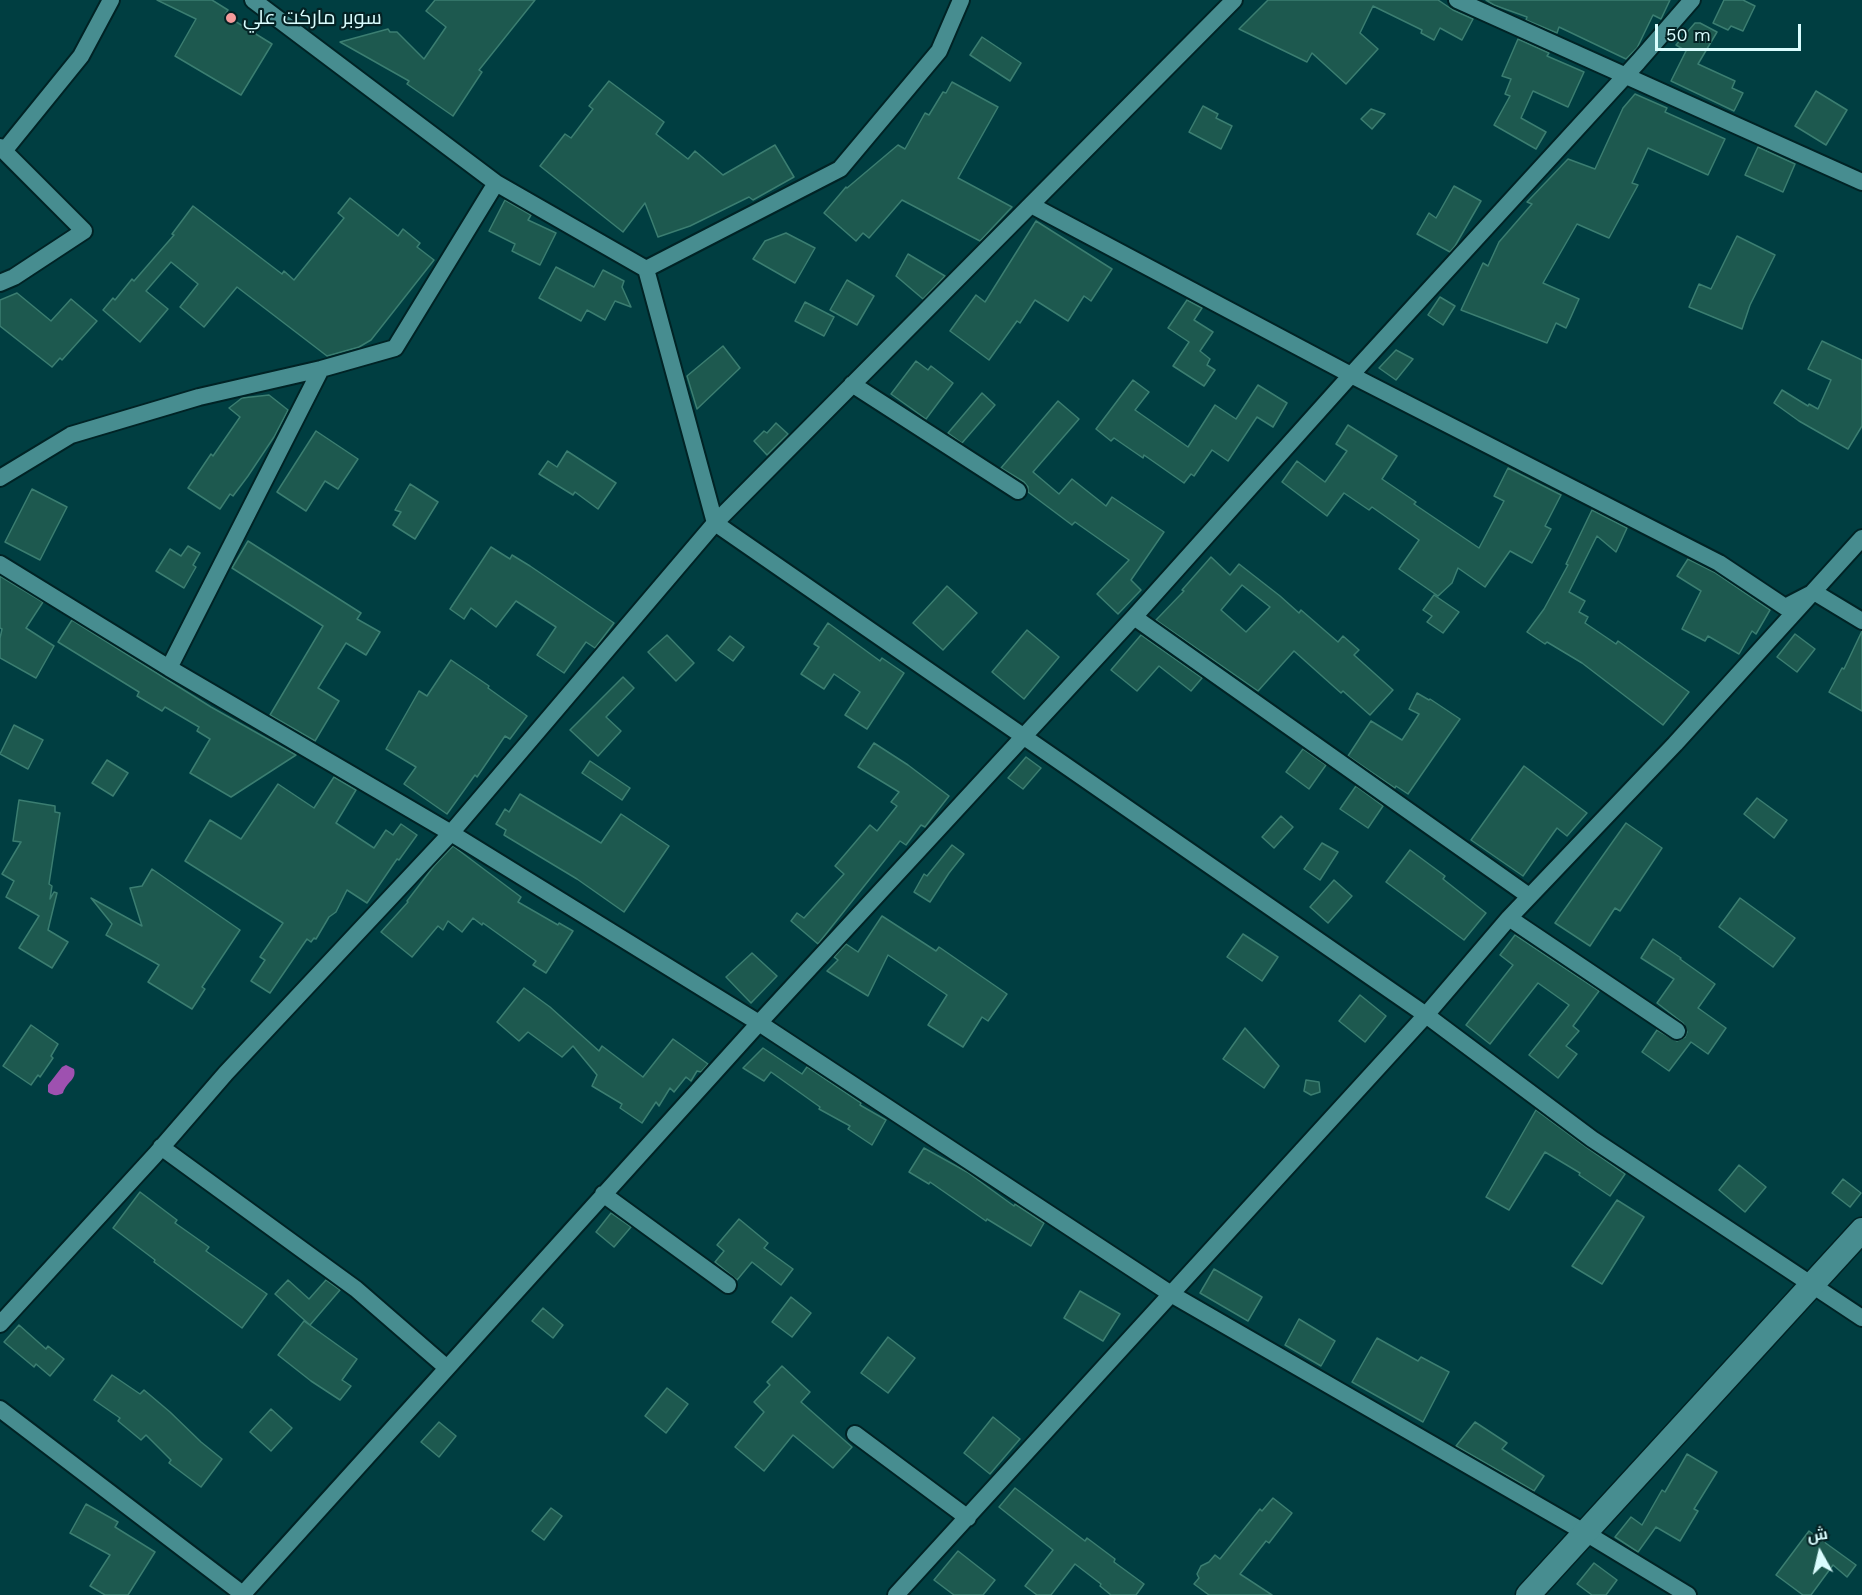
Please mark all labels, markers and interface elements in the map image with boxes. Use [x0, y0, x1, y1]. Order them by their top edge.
place label: سوبر ماركت علي [243, 6, 382, 30]
marker: سوبر ماركت علي [224, 11, 238, 25]
scale bar [1658, 12, 1804, 50]
text: 50 m [1666, 24, 1711, 45]
north arrow [1790, 1523, 1850, 1583]
text: ش [1806, 1524, 1829, 1546]

